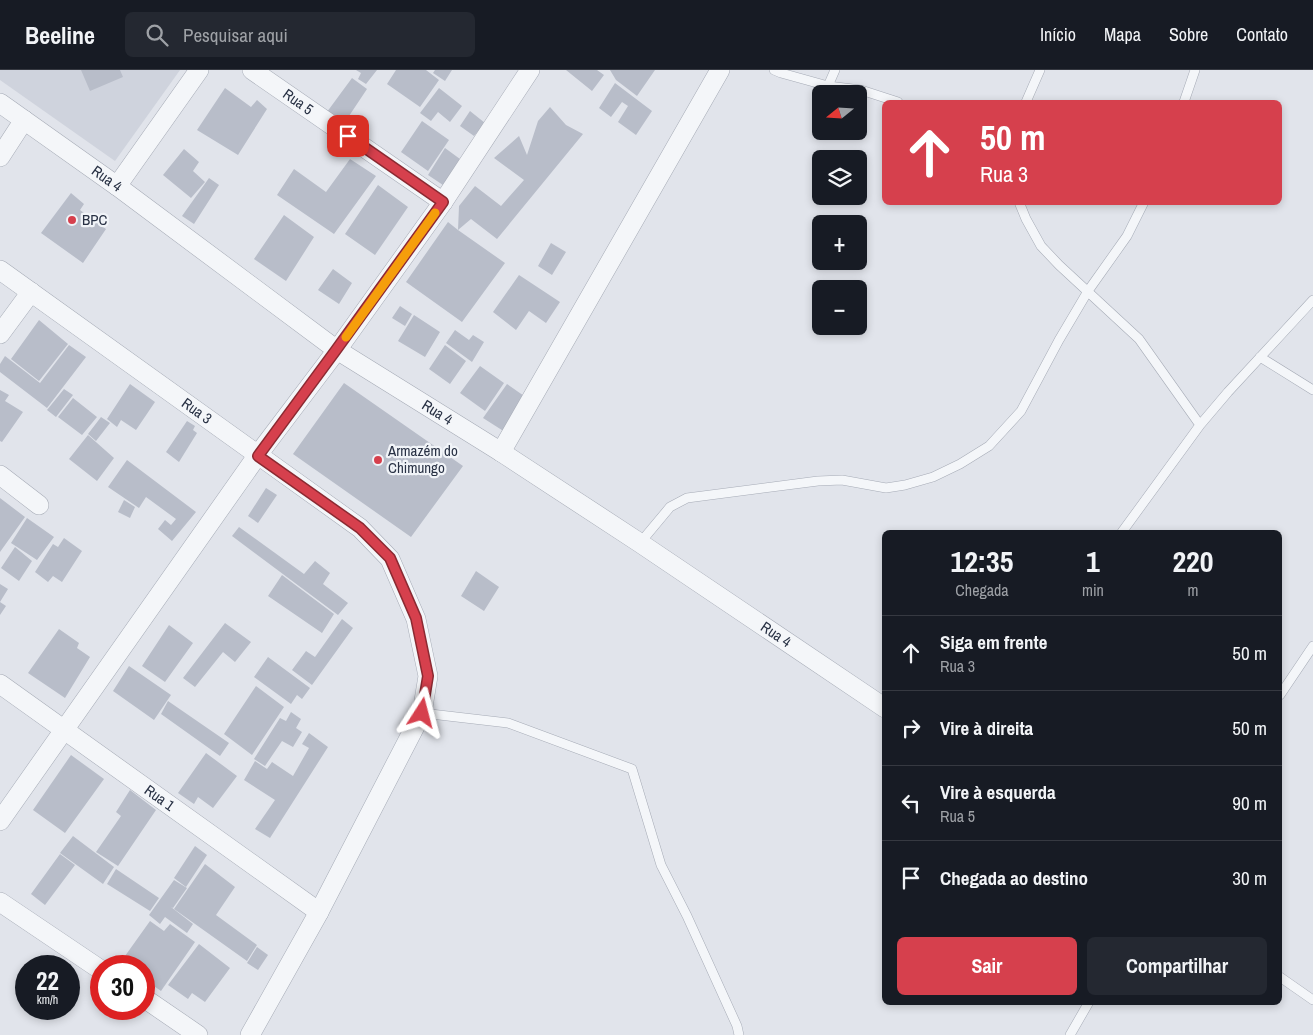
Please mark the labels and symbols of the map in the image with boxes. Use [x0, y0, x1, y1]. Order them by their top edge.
street label: Rua 5 [279, 83, 318, 119]
north arrow [812, 85, 868, 140]
pin [327, 115, 369, 157]
street label: Rua 4 [88, 160, 127, 196]
place label: BPC [82, 209, 107, 230]
marker: BPC [66, 214, 78, 226]
street label: Rua 3 [178, 392, 217, 429]
street label: Rua 4 [418, 394, 457, 430]
place label: Armazém do Chimungo [387, 440, 458, 478]
marker: Armazém do Chimungo [372, 454, 384, 466]
street label: Rua 4 [757, 616, 796, 652]
position arrow [395, 686, 447, 738]
street label: Rua 1 [140, 779, 179, 816]
speed limit sign: 30 [90, 955, 155, 1020]

